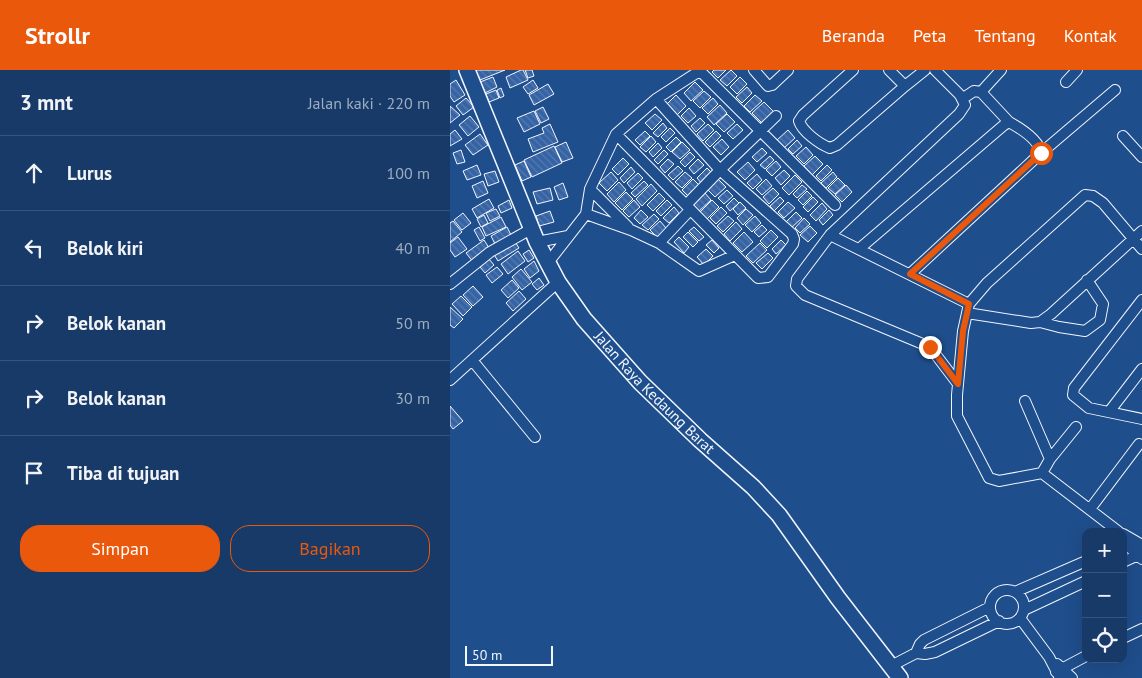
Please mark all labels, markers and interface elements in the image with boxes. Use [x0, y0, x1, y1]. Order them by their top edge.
text: Strollr [25, 20, 90, 51]
text: Beranda [822, 24, 885, 47]
text: Peta [913, 24, 947, 47]
text: Tentang [975, 24, 1036, 47]
text: Kontak [1064, 24, 1117, 47]
text: 3 mnt [20, 89, 73, 116]
text: Jalan kaki · 220 m [308, 93, 430, 113]
route start [1030, 142, 1053, 165]
icon: ahead [20, 159, 48, 187]
text: Lurus [67, 161, 112, 185]
text: 100 m [387, 163, 430, 183]
icon: left [20, 234, 48, 262]
text: Belok kiri [67, 236, 143, 260]
text: 40 m [395, 238, 430, 258]
icon: right [20, 309, 48, 337]
text: Belok kanan [67, 311, 166, 335]
text: 50 m [395, 313, 430, 333]
street label: Jalan Raya Kedaung Barat [590, 326, 719, 458]
route end [919, 336, 942, 359]
icon: right [20, 384, 48, 412]
text: Belok kanan [67, 386, 166, 410]
text: 30 m [395, 388, 430, 408]
icon: arrive [20, 459, 48, 487]
text: Tiba di tujuan [67, 461, 179, 485]
button: Simpan [20, 525, 220, 572]
button: Bagikan [230, 525, 430, 572]
map controls [1082, 528, 1127, 663]
button: + [1082, 528, 1127, 573]
button: − [1082, 573, 1127, 618]
button: locate [1082, 618, 1127, 663]
scale bar [465, 643, 552, 666]
text: 50 m [472, 646, 502, 664]

